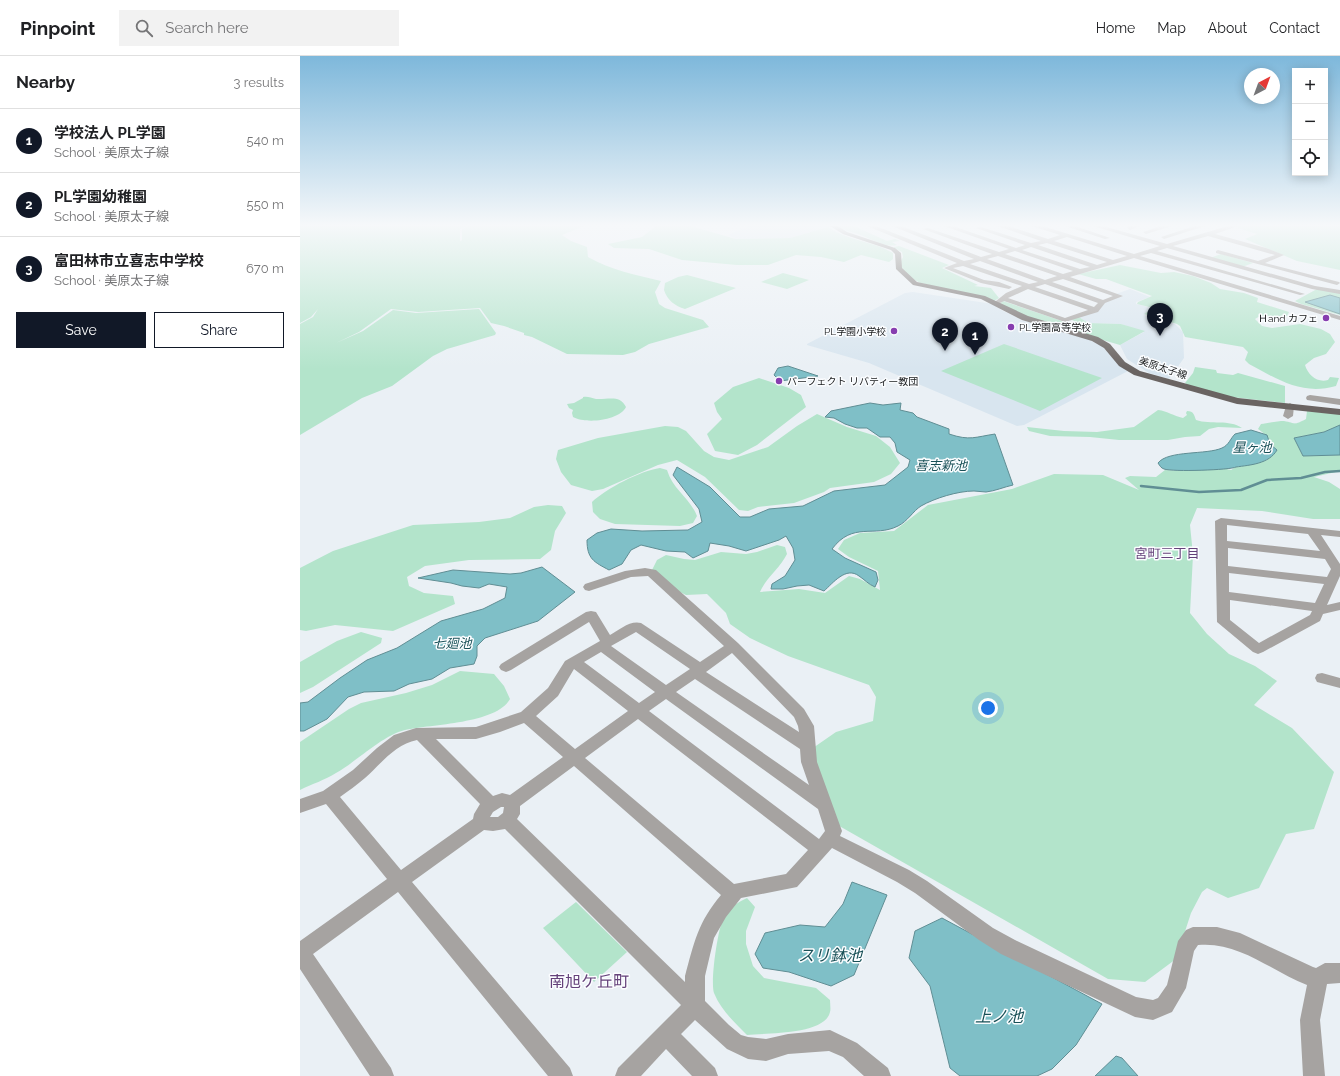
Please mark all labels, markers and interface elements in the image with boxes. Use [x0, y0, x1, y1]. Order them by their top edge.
search box [119, 10, 399, 46]
text: Pinpoint [20, 17, 95, 39]
icon: search [133, 17, 155, 39]
text: Search here [165, 19, 249, 37]
text: Home [1096, 20, 1135, 36]
text: Map [1157, 20, 1186, 36]
text: About [1208, 20, 1247, 36]
text: Contact [1269, 20, 1320, 36]
north arrow [1244, 68, 1280, 104]
map controls [1292, 68, 1328, 176]
button: + [1292, 68, 1328, 104]
text: Nearby [16, 72, 75, 92]
text: 3 results [234, 75, 284, 90]
button: − [1292, 104, 1328, 140]
text: 学校法人 PL学園 [54, 124, 166, 142]
text: 1 [26, 133, 32, 148]
text: 540 m [247, 133, 284, 148]
button: locate [1292, 140, 1328, 176]
text: School · 美原太子線 [54, 145, 169, 160]
text: PL学園幼稚園 [54, 188, 147, 206]
text: 2 [25, 197, 33, 212]
text: 550 m [247, 197, 284, 212]
text: School · 美原太子線 [54, 209, 169, 224]
text: 富田林市立喜志中学校 [54, 252, 204, 270]
text: 3 [25, 261, 33, 276]
text: 670 m [246, 261, 284, 276]
text: School · 美原太子線 [54, 273, 169, 288]
pin: 3 [1147, 303, 1173, 336]
button: Save [16, 312, 146, 348]
button: Share [154, 312, 284, 348]
place label: Ｈand カフェ [1258, 313, 1318, 324]
marker: Ｈand カフェ [1321, 313, 1331, 323]
pin: 2 [932, 318, 958, 351]
pin: 1 [962, 322, 988, 355]
marker: PL学園高等学校 [1006, 322, 1016, 332]
place label: PL学園高等学校 [1019, 322, 1091, 333]
place label: PL学園小学校 [824, 326, 886, 337]
marker: PL学園小学校 [889, 326, 899, 336]
street label: 美原太子線 [1138, 355, 1188, 381]
marker: パーフェクト リバティー教団 [774, 376, 784, 386]
place label: パーフェクト リバティー教団 [787, 376, 918, 387]
water label: 星ヶ池 [1232, 440, 1273, 455]
water label: 喜志新池 [915, 458, 969, 473]
district label: 宮町三丁目 [1134, 546, 1200, 561]
water label: 七廻池 [432, 636, 473, 651]
your location [978, 698, 998, 718]
water label: スリ鉢池 [798, 946, 864, 965]
district label: 南旭ケ丘町 [549, 972, 629, 991]
water label: 上ノ池 [975, 1007, 1025, 1026]

